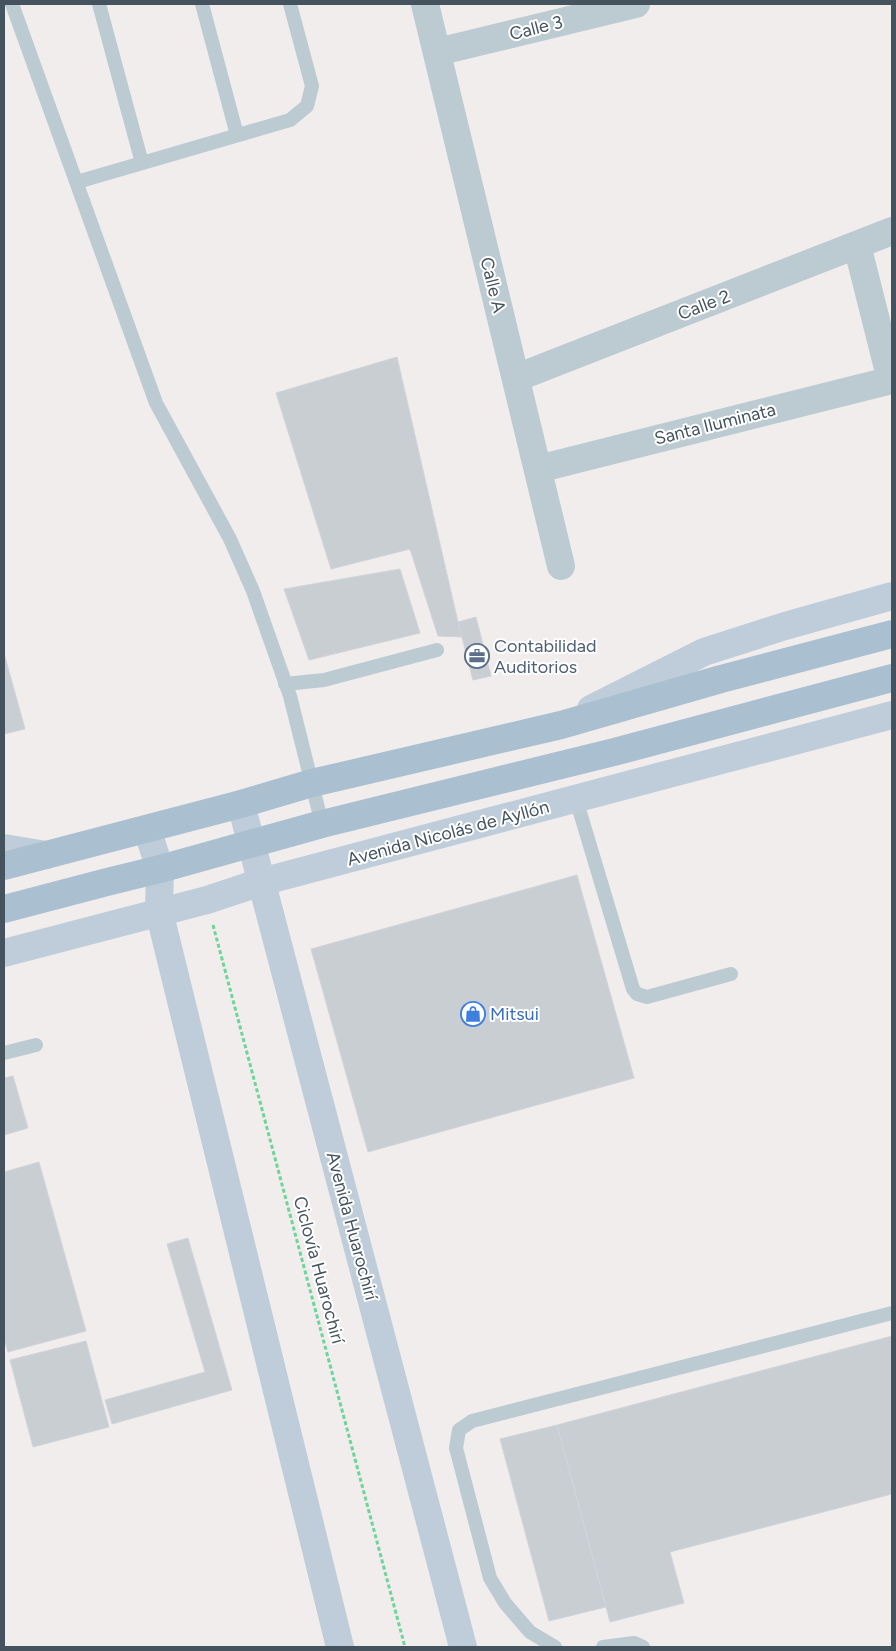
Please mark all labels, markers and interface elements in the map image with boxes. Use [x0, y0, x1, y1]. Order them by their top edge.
street label: Calle 3 [507, 11, 565, 45]
street label: Calle A [475, 255, 511, 315]
street label: Calle 2 [675, 285, 733, 325]
street label: Santa Iluminata [652, 398, 778, 450]
place label: Contabilidad Auditorios [494, 635, 597, 678]
office icon: Contabilidad Auditorios [464, 643, 490, 669]
street label: Avenida Nicolás de Ayllón [345, 795, 551, 871]
shop icon: Mitsui [460, 1001, 486, 1027]
place label: Mitsui [490, 1003, 539, 1025]
street label: Avenida Huarochirí [322, 1149, 383, 1303]
street label: Ciclovía Huarochirí [289, 1194, 349, 1347]

